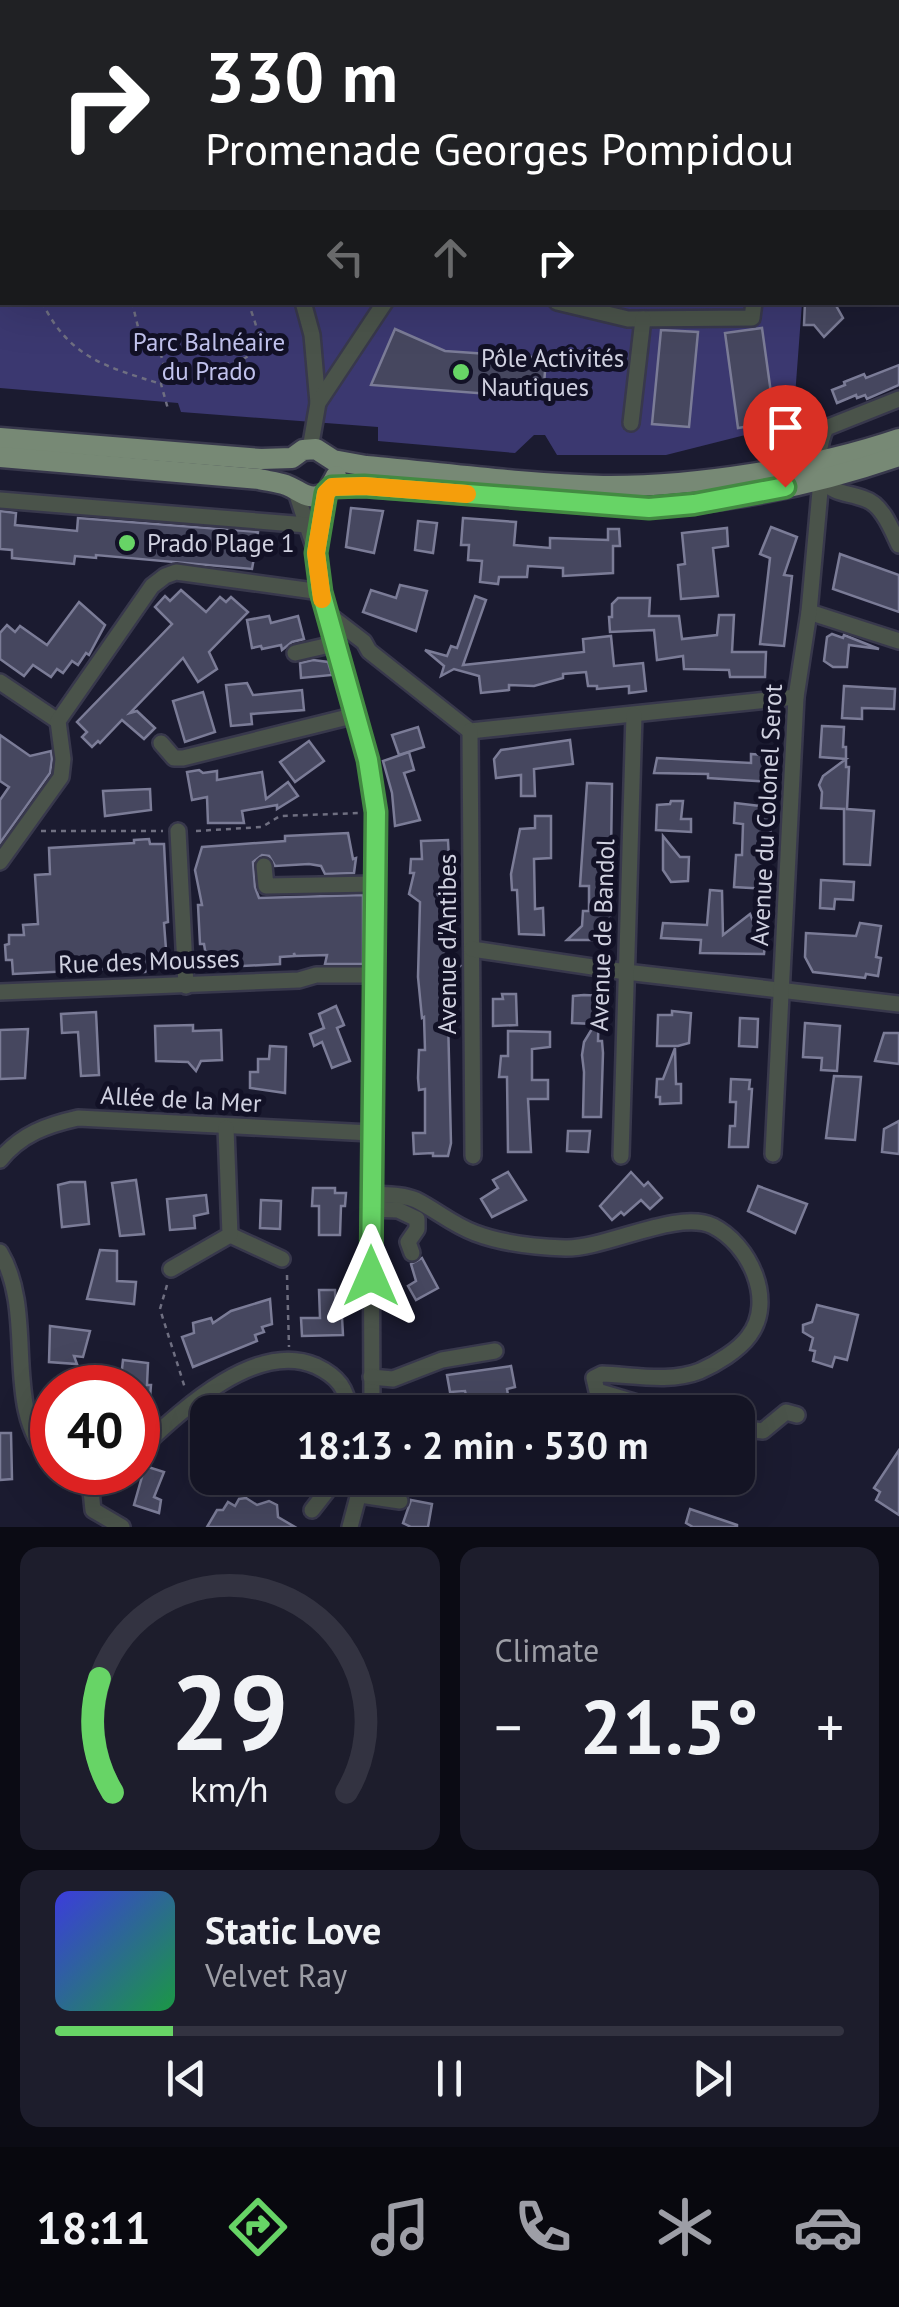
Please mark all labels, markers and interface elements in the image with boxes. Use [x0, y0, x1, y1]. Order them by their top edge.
text: 330 m [205, 31, 398, 121]
icon: right [40, 40, 170, 170]
text: Promenade Georges Pompidou [205, 119, 794, 177]
icon: left [318, 230, 373, 285]
icon: ahead [423, 230, 478, 285]
icon: right [528, 230, 583, 285]
park label: Parc Balnéaire du Prado [133, 326, 285, 387]
place label: Pôle Activités Nautiques [481, 342, 624, 403]
marker: Pôle Activités Nautiques [450, 361, 472, 383]
pin [743, 385, 828, 488]
icon: arrive [758, 400, 813, 455]
place label: Prado Plage 1 [147, 527, 295, 559]
marker: Prado Plage 1 [116, 532, 138, 554]
street label: Avenue du Colonel Serot [743, 683, 789, 947]
street label: Avenue de Bandol [583, 838, 621, 1032]
street label: Avenue d'Antibes [431, 854, 463, 1034]
street label: Rue des Mousses [58, 942, 240, 980]
street label: Allée de la Mer [100, 1079, 263, 1119]
position arrow [319, 1224, 423, 1328]
speed limit sign: 40 [30, 1365, 160, 1495]
text: 18:13 · 2 min · 530 m [297, 1420, 648, 1469]
text: Climate [495, 1629, 599, 1671]
text: 29 [171, 1644, 289, 1779]
text: 21.5° [580, 1678, 759, 1775]
text: − [495, 1691, 522, 1762]
text: + [816, 1691, 844, 1762]
text: km/h [191, 1766, 269, 1812]
text: Static Love [205, 1905, 381, 1954]
text: Velvet Ray [205, 1954, 347, 1996]
icon: previous [159, 2051, 214, 2106]
icon: pause [422, 2051, 477, 2106]
icon: next [685, 2051, 740, 2106]
icon: directions [223, 2192, 293, 2262]
icon: music [365, 2192, 435, 2262]
icon: phone [508, 2192, 578, 2262]
icon: climate [650, 2192, 720, 2262]
icon: car [793, 2192, 863, 2262]
text: 18:11 [36, 2198, 150, 2256]

